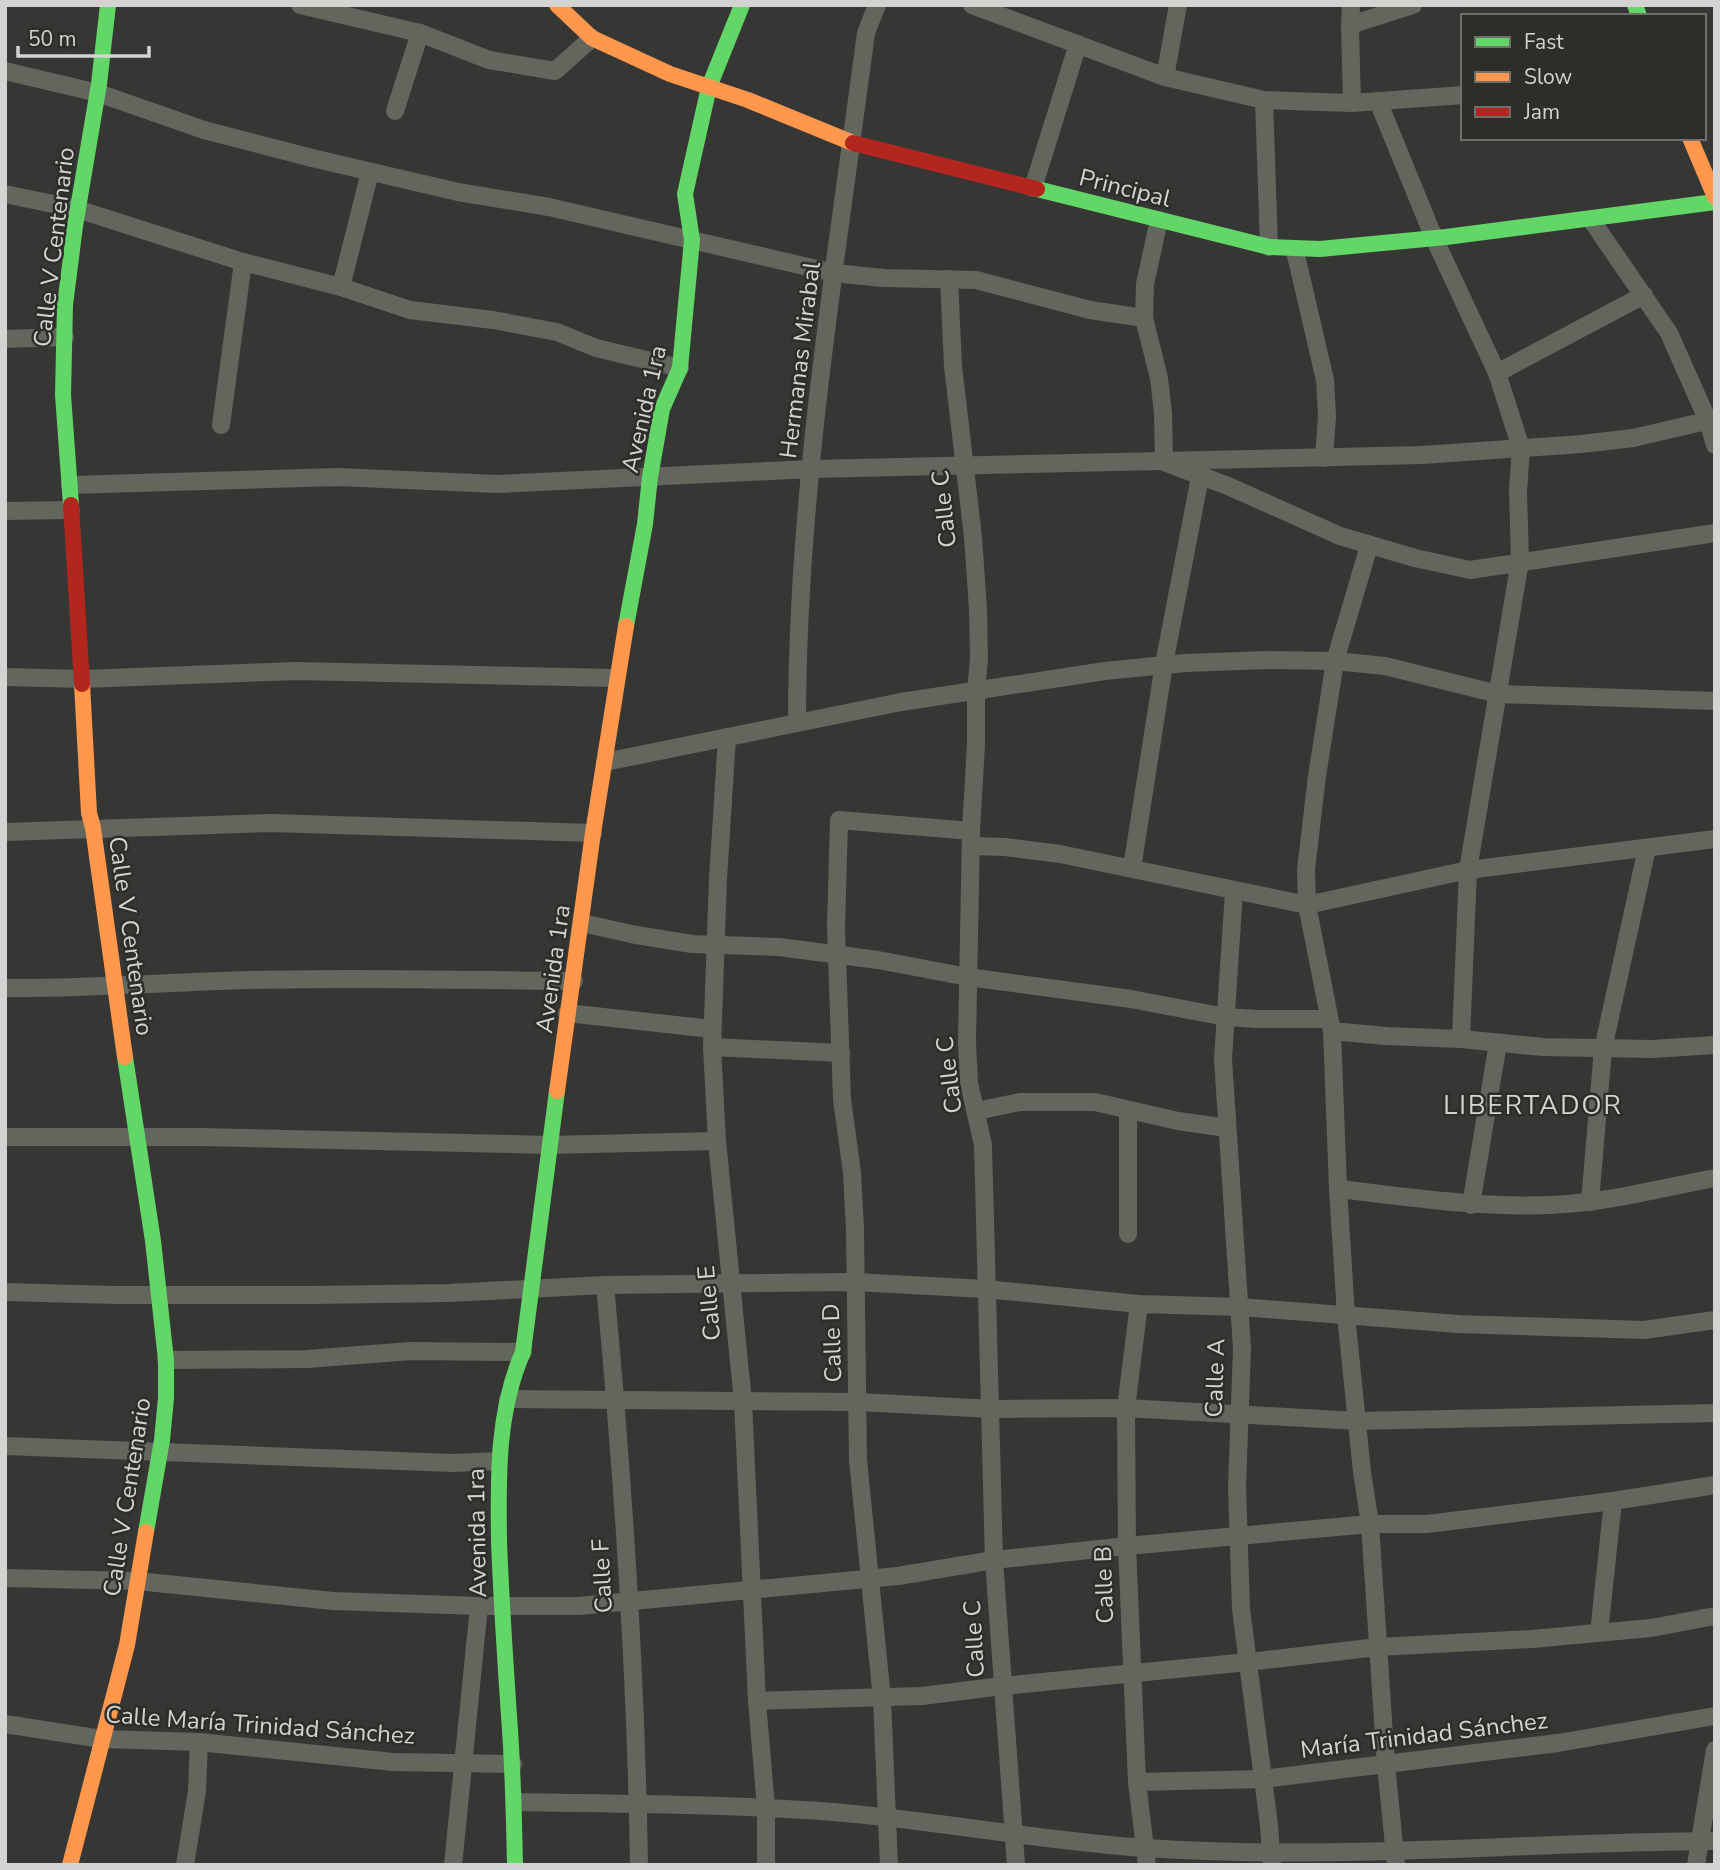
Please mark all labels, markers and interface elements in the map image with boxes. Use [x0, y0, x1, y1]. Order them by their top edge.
scale bar [18, 14, 149, 58]
legend [1461, 14, 1706, 140]
text: 50 m [28, 25, 77, 53]
text: Fast [1524, 28, 1564, 56]
text: Slow [1524, 63, 1573, 91]
text: Jam [1523, 98, 1560, 126]
street label: Calle V Centenario [26, 145, 82, 349]
street label: Principal [1076, 161, 1174, 215]
street label: Hermanas Mirabal [772, 260, 828, 460]
street label: Avenida 1ra [614, 342, 674, 476]
street label: Calle C [924, 469, 964, 549]
street label: Calle V Centenario [101, 834, 161, 1038]
street label: Avenida 1ra [528, 903, 578, 1035]
street label: Calle C [928, 1035, 970, 1115]
district label: LIBERTADOR [1443, 1088, 1623, 1123]
street label: Calle E [690, 1264, 728, 1342]
street label: Calle D [815, 1303, 849, 1383]
street label: Calle A [1198, 1337, 1232, 1418]
street label: Calle V Centenario [95, 1395, 159, 1599]
street label: Avenida 1ra [460, 1468, 494, 1598]
street label: Calle F [584, 1538, 620, 1614]
street label: Calle B [1087, 1546, 1121, 1624]
street label: Calle C [956, 1599, 992, 1679]
street label: Calle María Trinidad Sánchez [104, 1698, 416, 1752]
street label: María Trinidad Sánchez [1299, 1704, 1549, 1766]

